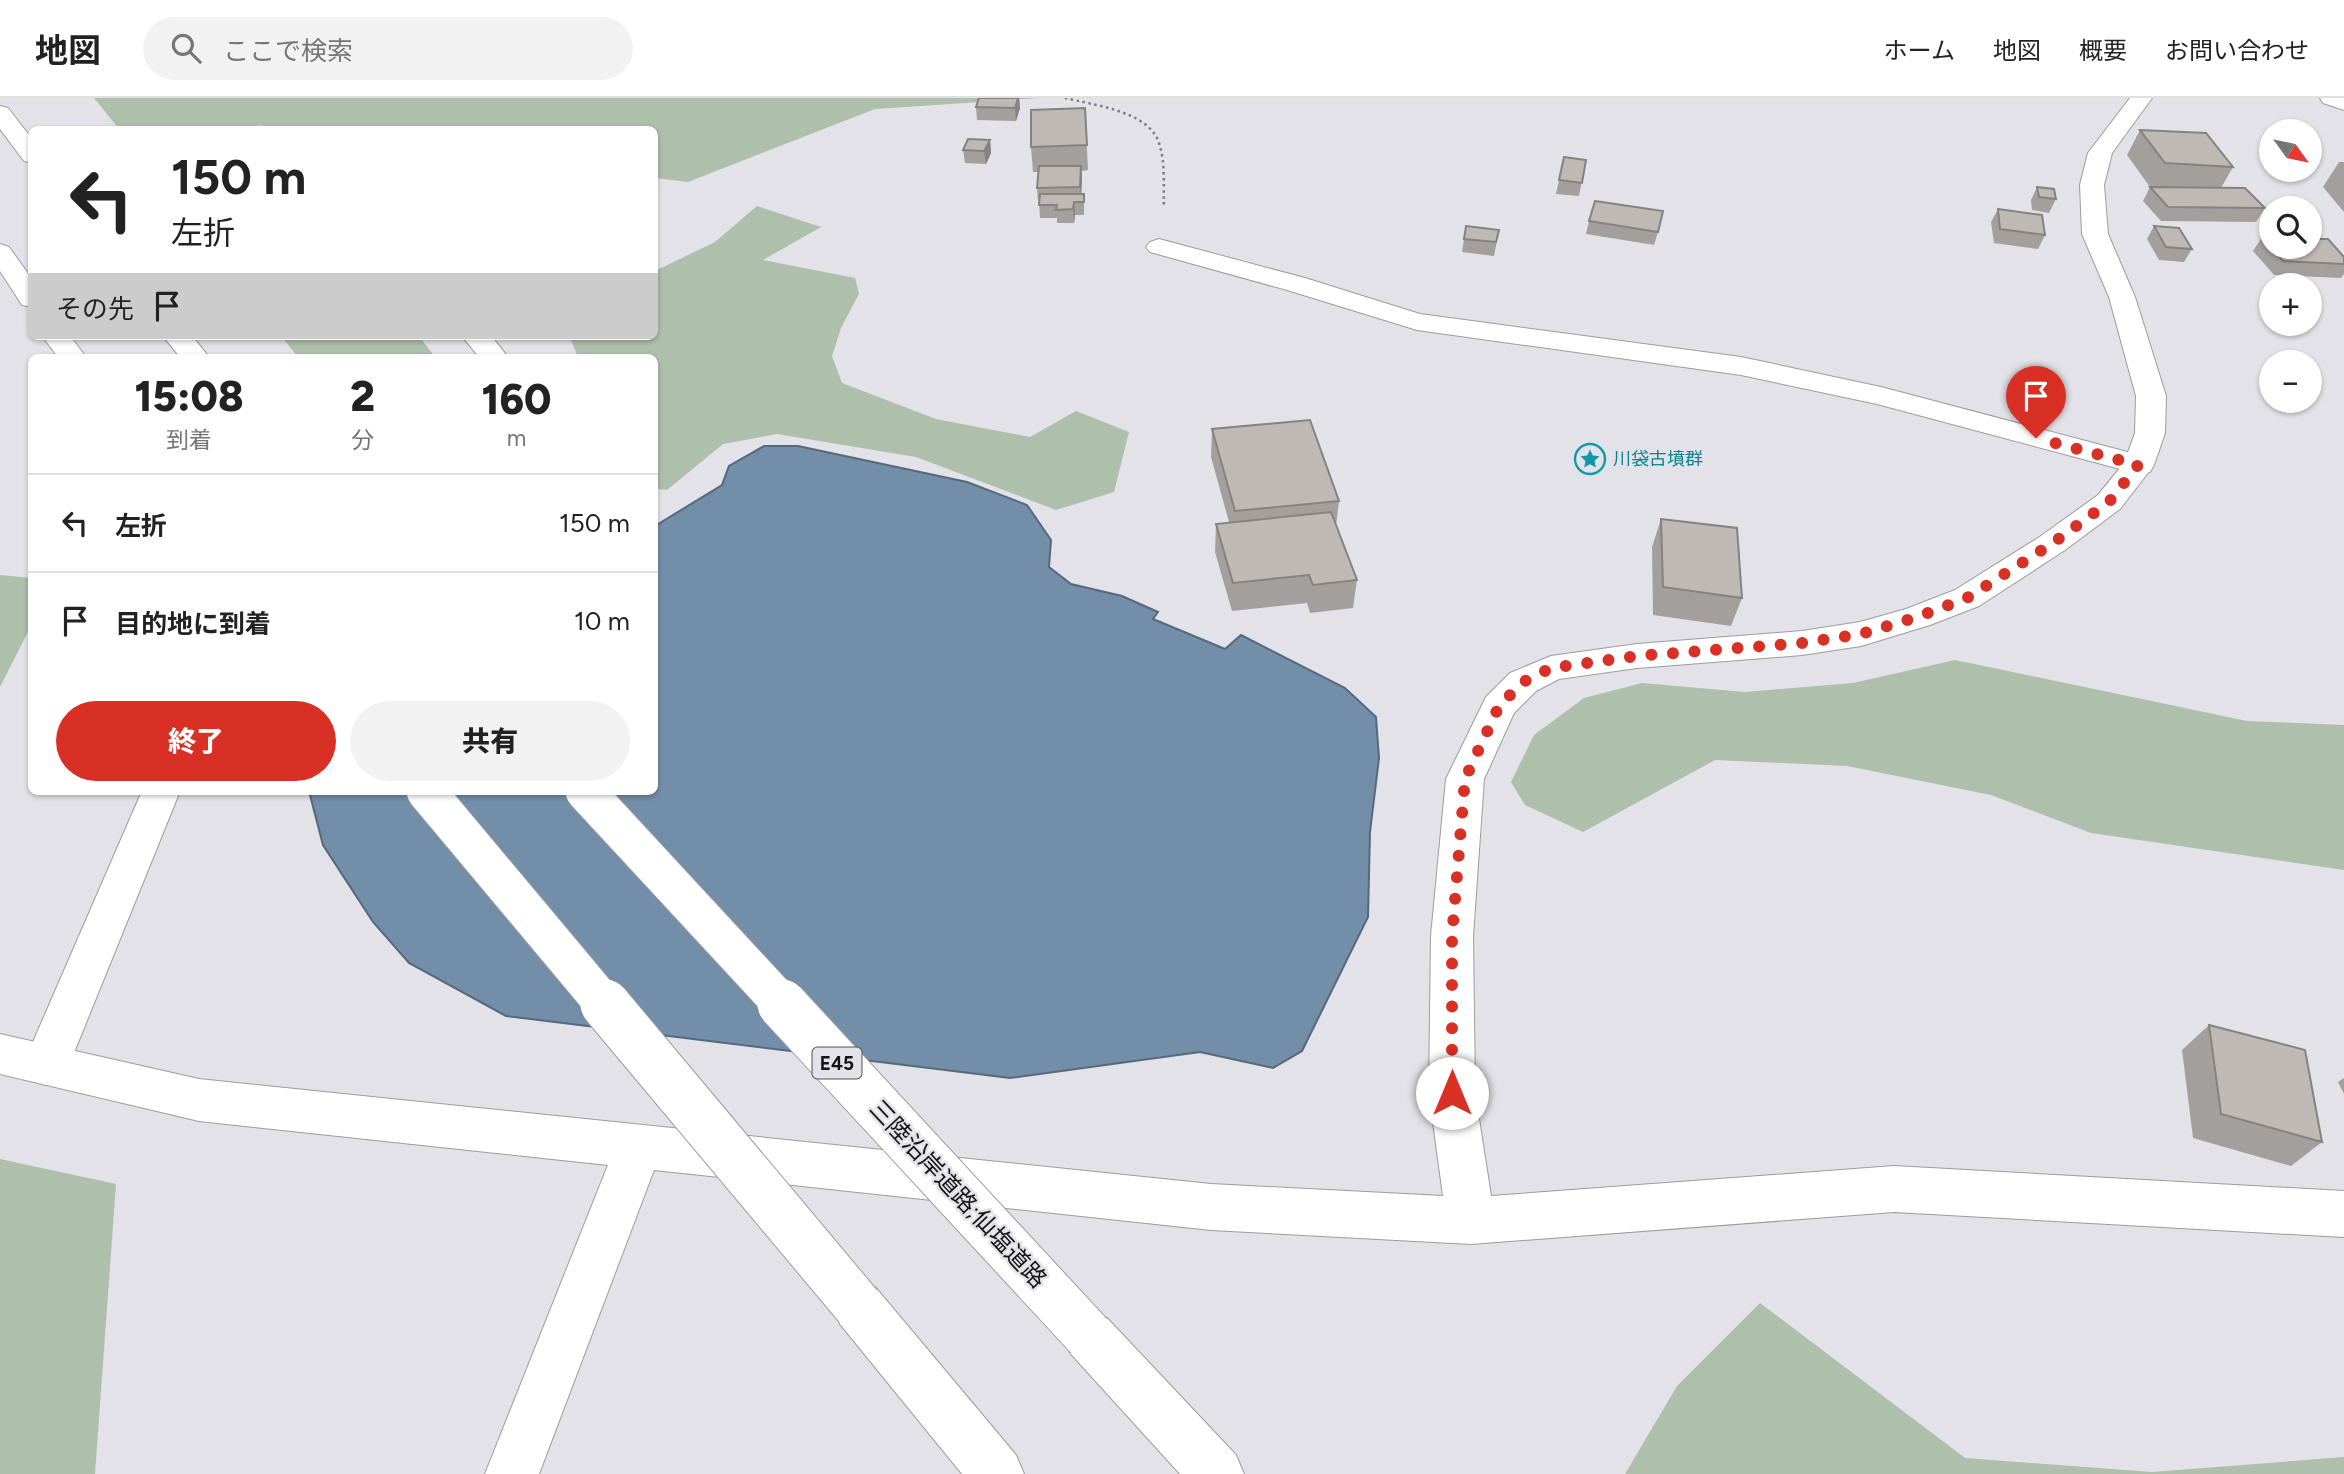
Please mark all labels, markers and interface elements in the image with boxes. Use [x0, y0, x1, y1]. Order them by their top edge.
search box [143, 17, 633, 80]
icon: search [167, 29, 205, 67]
text: 地図 [35, 31, 101, 70]
text: ここで検索 [223, 35, 353, 67]
text: ホーム [1884, 36, 1955, 65]
text: 地図 [1993, 36, 2041, 65]
text: 概要 [2079, 36, 2127, 65]
text: お問い合わせ [2165, 36, 2309, 65]
north arrow [2259, 119, 2322, 182]
map controls [2259, 119, 2322, 413]
text: 150 m [171, 147, 306, 206]
icon: left [56, 154, 147, 245]
button: search [2259, 196, 2322, 259]
text: 左折 [171, 214, 235, 252]
button: + [2259, 273, 2322, 336]
icon: arrive [148, 287, 186, 325]
text: その先 [56, 293, 134, 325]
button: − [2259, 350, 2322, 413]
pin [2006, 366, 2066, 438]
text: 15:08 [135, 371, 244, 422]
text: 2 [350, 371, 375, 422]
text: 160 [482, 374, 551, 425]
icon: arrive [2017, 377, 2055, 415]
text: m [507, 424, 526, 452]
text: 到着 [166, 426, 212, 454]
text: 分 [351, 426, 374, 454]
place icon: 川袋古墳群 [1573, 442, 1607, 476]
place label: 川袋古墳群 [1613, 448, 1703, 470]
icon: left [56, 504, 94, 542]
text: 150 m [559, 507, 630, 539]
text: 左折 [115, 510, 167, 542]
icon: arrive [56, 602, 94, 640]
text: 10 m [574, 605, 630, 637]
text: 目的地に到着 [115, 608, 271, 640]
button: 終了 [56, 701, 336, 781]
button: 共有 [350, 701, 630, 781]
road number: E45 [812, 1048, 862, 1079]
position arrow [1415, 1056, 1489, 1130]
street label: 三陸沿岸道路;仙塩道路 [864, 1094, 1053, 1294]

